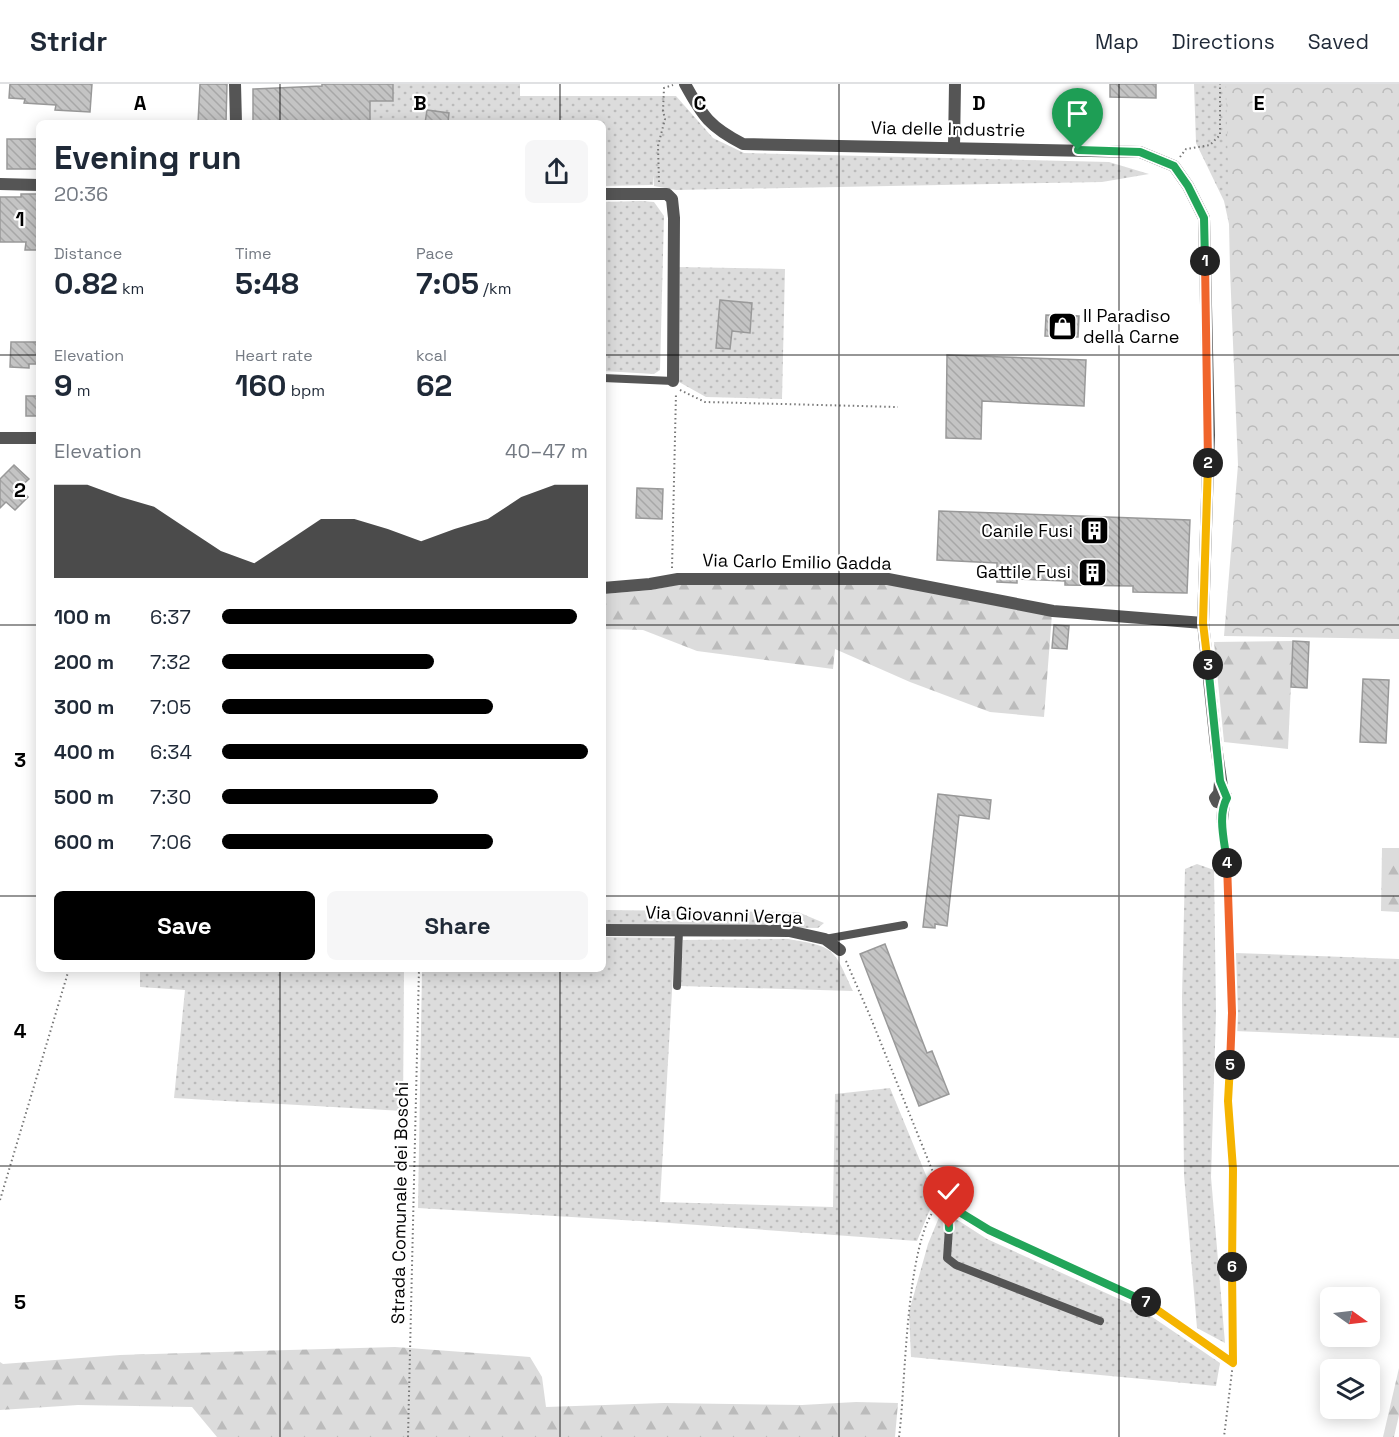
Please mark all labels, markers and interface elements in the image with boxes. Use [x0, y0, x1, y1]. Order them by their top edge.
text: Stridr [30, 23, 107, 59]
text: Map [1095, 28, 1139, 55]
text: Directions [1172, 28, 1275, 55]
text: Saved [1308, 28, 1369, 55]
pin [1052, 88, 1103, 150]
text: A [134, 90, 147, 116]
text: B [413, 90, 427, 116]
text: C [694, 90, 707, 116]
text: D [972, 90, 986, 116]
text: E [1253, 90, 1265, 116]
icon: arrive [1061, 97, 1094, 130]
street label: Via delle Industrie [871, 116, 1025, 141]
text: Evening run [54, 137, 242, 179]
button: share [525, 140, 588, 203]
text: 20:36 [54, 181, 108, 207]
text: 1 [15, 206, 25, 232]
text: Distance [54, 243, 122, 264]
text: Time [235, 243, 271, 264]
text: Pace [416, 243, 453, 264]
pin: 1 [1190, 246, 1220, 276]
text: 1 [1201, 250, 1209, 271]
text: 0.82 [54, 264, 118, 303]
text: 5:48 [235, 264, 299, 303]
text: 7:05 [416, 264, 479, 303]
text: km [118, 278, 144, 299]
text: /km [479, 278, 511, 299]
place label: Il Paradiso della Carne [1083, 304, 1179, 348]
shop icon: Il Paradiso della Carne [1046, 310, 1078, 342]
text: Elevation [54, 345, 124, 366]
text: Heart rate [235, 345, 313, 366]
text: kcal [416, 345, 447, 366]
text: 9 [54, 366, 73, 405]
text: 160 [235, 366, 287, 405]
text: 62 [416, 366, 452, 405]
text: m [73, 380, 90, 401]
text: bpm [287, 380, 325, 401]
text: Elevation [54, 438, 142, 464]
text: 40–47 m [505, 438, 588, 464]
pin: 2 [1193, 448, 1223, 478]
text: 2 [1203, 452, 1213, 473]
text: 2 [14, 477, 26, 503]
building icon: Canile Fusi [1078, 515, 1110, 547]
place label: Canile Fusi [981, 519, 1073, 542]
street label: Via Carlo Emilio Gadda [702, 548, 892, 575]
building icon: Gattile Fusi [1076, 556, 1108, 588]
place label: Gattile Fusi [976, 560, 1071, 583]
text: 100 m [54, 604, 111, 630]
text: 6:37 [150, 604, 191, 630]
text: 200 m [54, 649, 114, 675]
text: 7:32 [150, 649, 190, 675]
pin: 3 [1193, 650, 1223, 680]
text: 3 [1203, 654, 1213, 675]
text: 300 m [54, 694, 114, 720]
text: 7:05 [150, 694, 191, 720]
text: 400 m [54, 739, 115, 765]
text: 6:34 [150, 739, 192, 765]
text: 3 [14, 747, 26, 773]
text: 500 m [54, 784, 114, 810]
text: 7:30 [150, 784, 191, 810]
text: 600 m [54, 829, 114, 855]
text: 7:06 [150, 829, 191, 855]
pin: 4 [1212, 848, 1242, 878]
text: 4 [1222, 852, 1232, 873]
button: Save [54, 891, 315, 960]
button: Share [327, 891, 588, 960]
street label: Via Giovanni Verga [645, 900, 803, 929]
text: 4 [14, 1018, 27, 1044]
pin: 5 [1215, 1050, 1245, 1080]
text: 5 [1225, 1054, 1235, 1075]
street label: Strada Comunale dei Boschi [386, 1082, 413, 1324]
pin [923, 1166, 974, 1228]
icon: check [932, 1175, 965, 1208]
pin: 6 [1217, 1252, 1247, 1282]
text: 6 [1227, 1256, 1237, 1277]
pin: 7 [1131, 1287, 1161, 1317]
north arrow [1320, 1287, 1380, 1347]
map controls [1320, 1287, 1380, 1419]
text: 5 [14, 1289, 26, 1315]
text: 7 [1142, 1291, 1150, 1312]
button: layers [1320, 1359, 1380, 1419]

